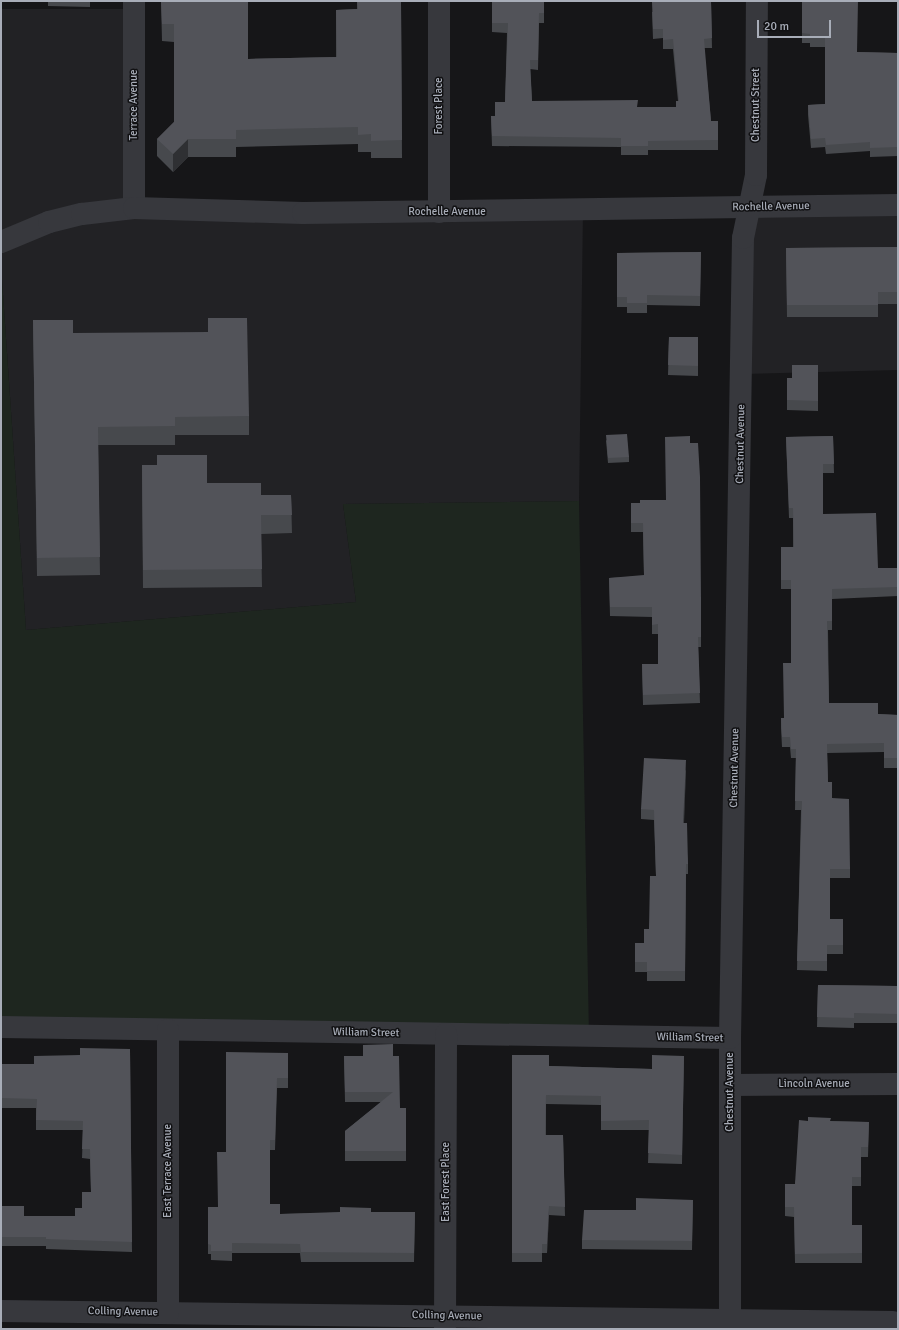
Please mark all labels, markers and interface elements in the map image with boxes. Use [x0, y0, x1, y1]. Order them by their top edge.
scale bar [759, 12, 833, 38]
text: 20 m [764, 19, 789, 34]
street label: Chestnut Street [749, 68, 763, 142]
street label: Terrace Avenue [127, 69, 141, 141]
street label: Forest Place [432, 77, 446, 135]
street label: Rochelle Avenue [732, 200, 810, 214]
street label: Rochelle Avenue [408, 205, 486, 219]
street label: Chestnut Avenue [734, 404, 748, 484]
street label: Chestnut Avenue [728, 728, 742, 808]
street label: William Street [332, 1026, 400, 1040]
street label: William Street [656, 1031, 724, 1045]
street label: Chestnut Avenue [723, 1052, 737, 1132]
street label: Lincoln Avenue [778, 1077, 850, 1091]
street label: East Terrace Avenue [161, 1124, 175, 1218]
street label: East Forest Place [439, 1142, 453, 1222]
street label: Colling Avenue [88, 1305, 158, 1319]
street label: Colling Avenue [412, 1309, 482, 1323]

